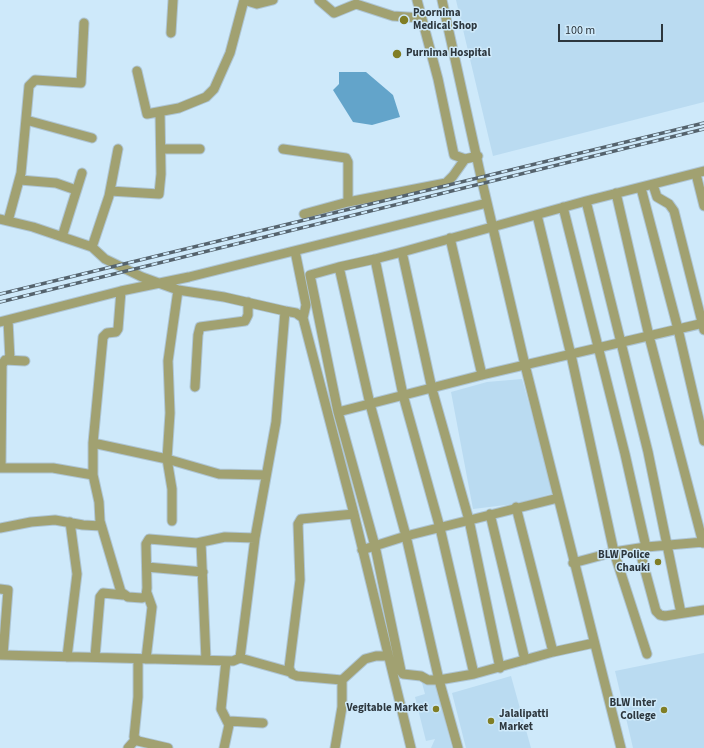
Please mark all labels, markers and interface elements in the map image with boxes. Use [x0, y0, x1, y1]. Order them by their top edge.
place label: Poornima Medical Shop [413, 7, 477, 33]
marker: Poornima Medical Shop [398, 14, 410, 26]
scale bar [560, 16, 665, 42]
text: 100 m [565, 22, 595, 39]
place label: Purnima Hospital [406, 47, 491, 61]
marker: Purnima Hospital [391, 48, 403, 60]
place label: BLW Police Chauki [598, 549, 650, 575]
marker: BLW Police Chauki [653, 557, 663, 567]
place label: BLW Inter College [609, 697, 656, 723]
place label: Vegitable Market [346, 702, 428, 716]
marker: Vegitable Market [431, 704, 441, 714]
marker: BLW Inter College [659, 705, 669, 715]
place label: Jalalipatti Market [499, 708, 549, 734]
marker: Jalalipatti Market [486, 716, 496, 726]

